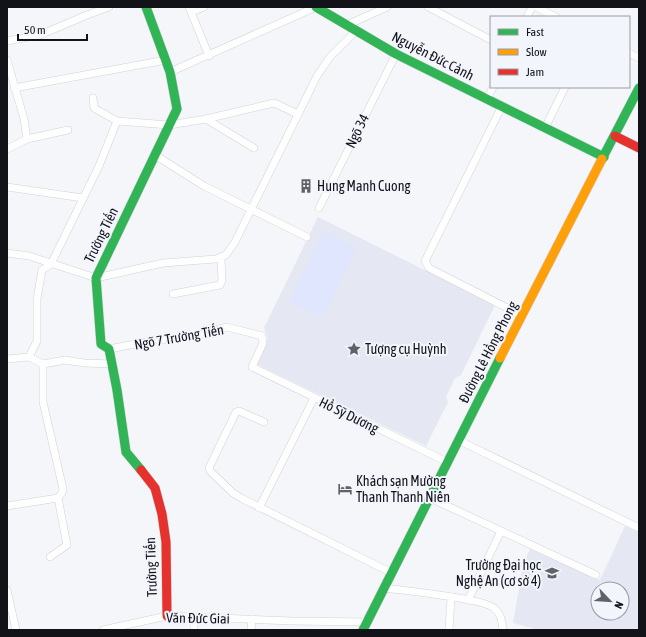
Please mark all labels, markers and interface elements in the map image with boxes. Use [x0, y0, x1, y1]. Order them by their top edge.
scale bar [18, 16, 87, 42]
legend [490, 16, 630, 88]
text: 50 m [24, 23, 46, 37]
text: Fast [526, 25, 544, 39]
street label: Nguyễn Đức Cảnh [389, 28, 477, 84]
text: Slow [526, 45, 547, 59]
text: Jam [526, 65, 544, 79]
street label: Ngõ 34 [342, 111, 372, 151]
building icon: Hung Manh Cuong [298, 178, 314, 194]
place label: Hung Manh Cuong [317, 178, 410, 194]
street label: Trường Tiến [80, 204, 121, 265]
street label: Đường Lê Hồng Phong [455, 298, 521, 406]
street label: Ngõ 7 Trường Tiến [133, 320, 225, 353]
place icon: Tượng cụ Huỳnh [346, 341, 362, 357]
place label: Tượng cụ Huỳnh [365, 341, 447, 357]
street label: Hồ Sỹ Dương [317, 393, 382, 436]
place label: Khách sạn Mường Thanh Thanh Niên [356, 473, 450, 505]
hotel icon: Khách sạn Mường Thanh Thanh Niên [337, 481, 353, 497]
street label: Trường Tiến [141, 537, 160, 597]
place label: Trường Đại học Nghệ An (cơ sở 4) [456, 557, 542, 589]
school or university icon: Trường Đại học Nghệ An (cơ sở 4) [544, 565, 560, 581]
north arrow [590, 581, 630, 621]
text: N [612, 600, 626, 611]
street label: Văn Đức Giai [166, 609, 230, 627]

